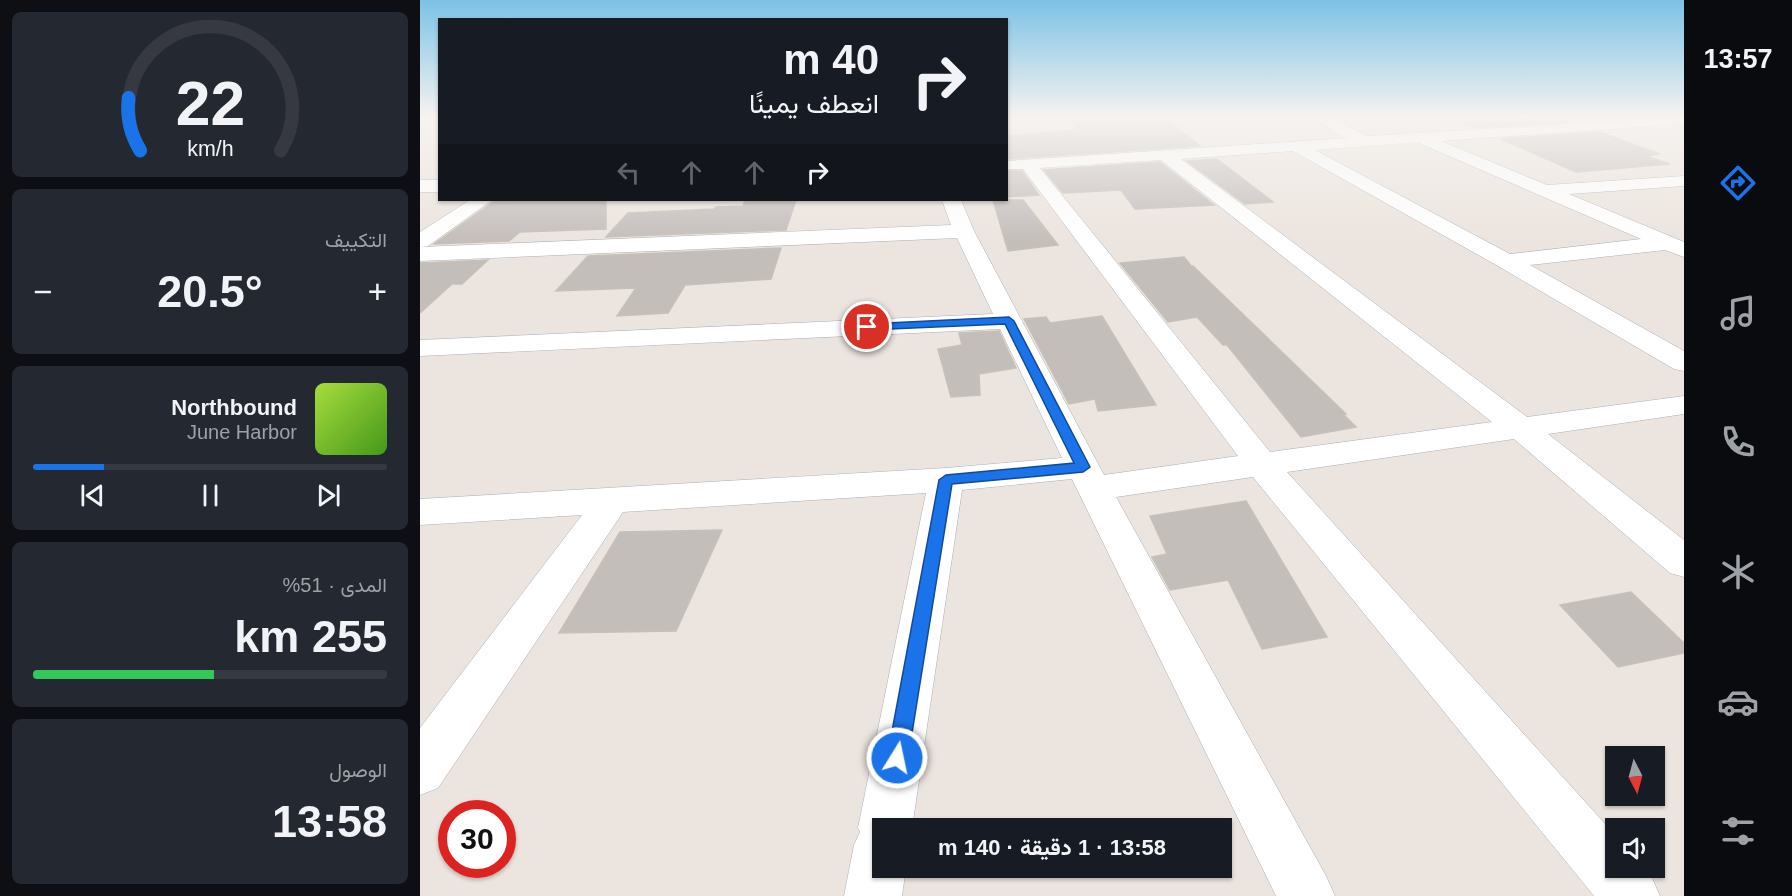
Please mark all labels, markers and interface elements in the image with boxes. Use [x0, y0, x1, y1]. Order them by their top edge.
text: 40 m [783, 36, 879, 83]
icon: right [900, 42, 978, 120]
text: 13:57 [1703, 44, 1773, 74]
text: 22 [175, 70, 245, 139]
text: انعطف يمينًا [749, 89, 879, 119]
text: km/h [187, 138, 233, 162]
icon: left [612, 156, 645, 189]
icon: ahead [675, 156, 708, 189]
icon: ahead [738, 156, 771, 189]
icon: right [801, 156, 834, 189]
icon: directions [1717, 162, 1759, 204]
text: التكييف [325, 229, 387, 251]
text: 20.5° [157, 266, 263, 317]
text: − [33, 273, 52, 310]
text: + [368, 273, 387, 310]
icon: music [1717, 292, 1759, 334]
pin [841, 301, 892, 352]
icon: arrive [850, 310, 883, 343]
text: Northbound [171, 395, 297, 420]
text: June Harbor [187, 421, 297, 443]
icon: phone [1717, 421, 1759, 463]
icon: previous [76, 479, 109, 512]
icon: pause [194, 479, 227, 512]
icon: next [312, 479, 345, 512]
icon: climate [1717, 551, 1759, 593]
text: المدى · 51% [283, 574, 387, 596]
text: 255 km [234, 611, 387, 662]
icon: car [1717, 681, 1759, 723]
position arrow [865, 726, 929, 790]
north arrow [1605, 746, 1665, 806]
map controls [1605, 746, 1665, 878]
text: الوصول [329, 759, 387, 781]
text: 13:58 [272, 796, 387, 847]
speed limit sign: 30 [438, 800, 516, 878]
icon: filters [1717, 810, 1759, 852]
button: sound [1605, 818, 1665, 878]
text: 13:58 · 1 دقيقة · 140 m [938, 835, 1166, 860]

